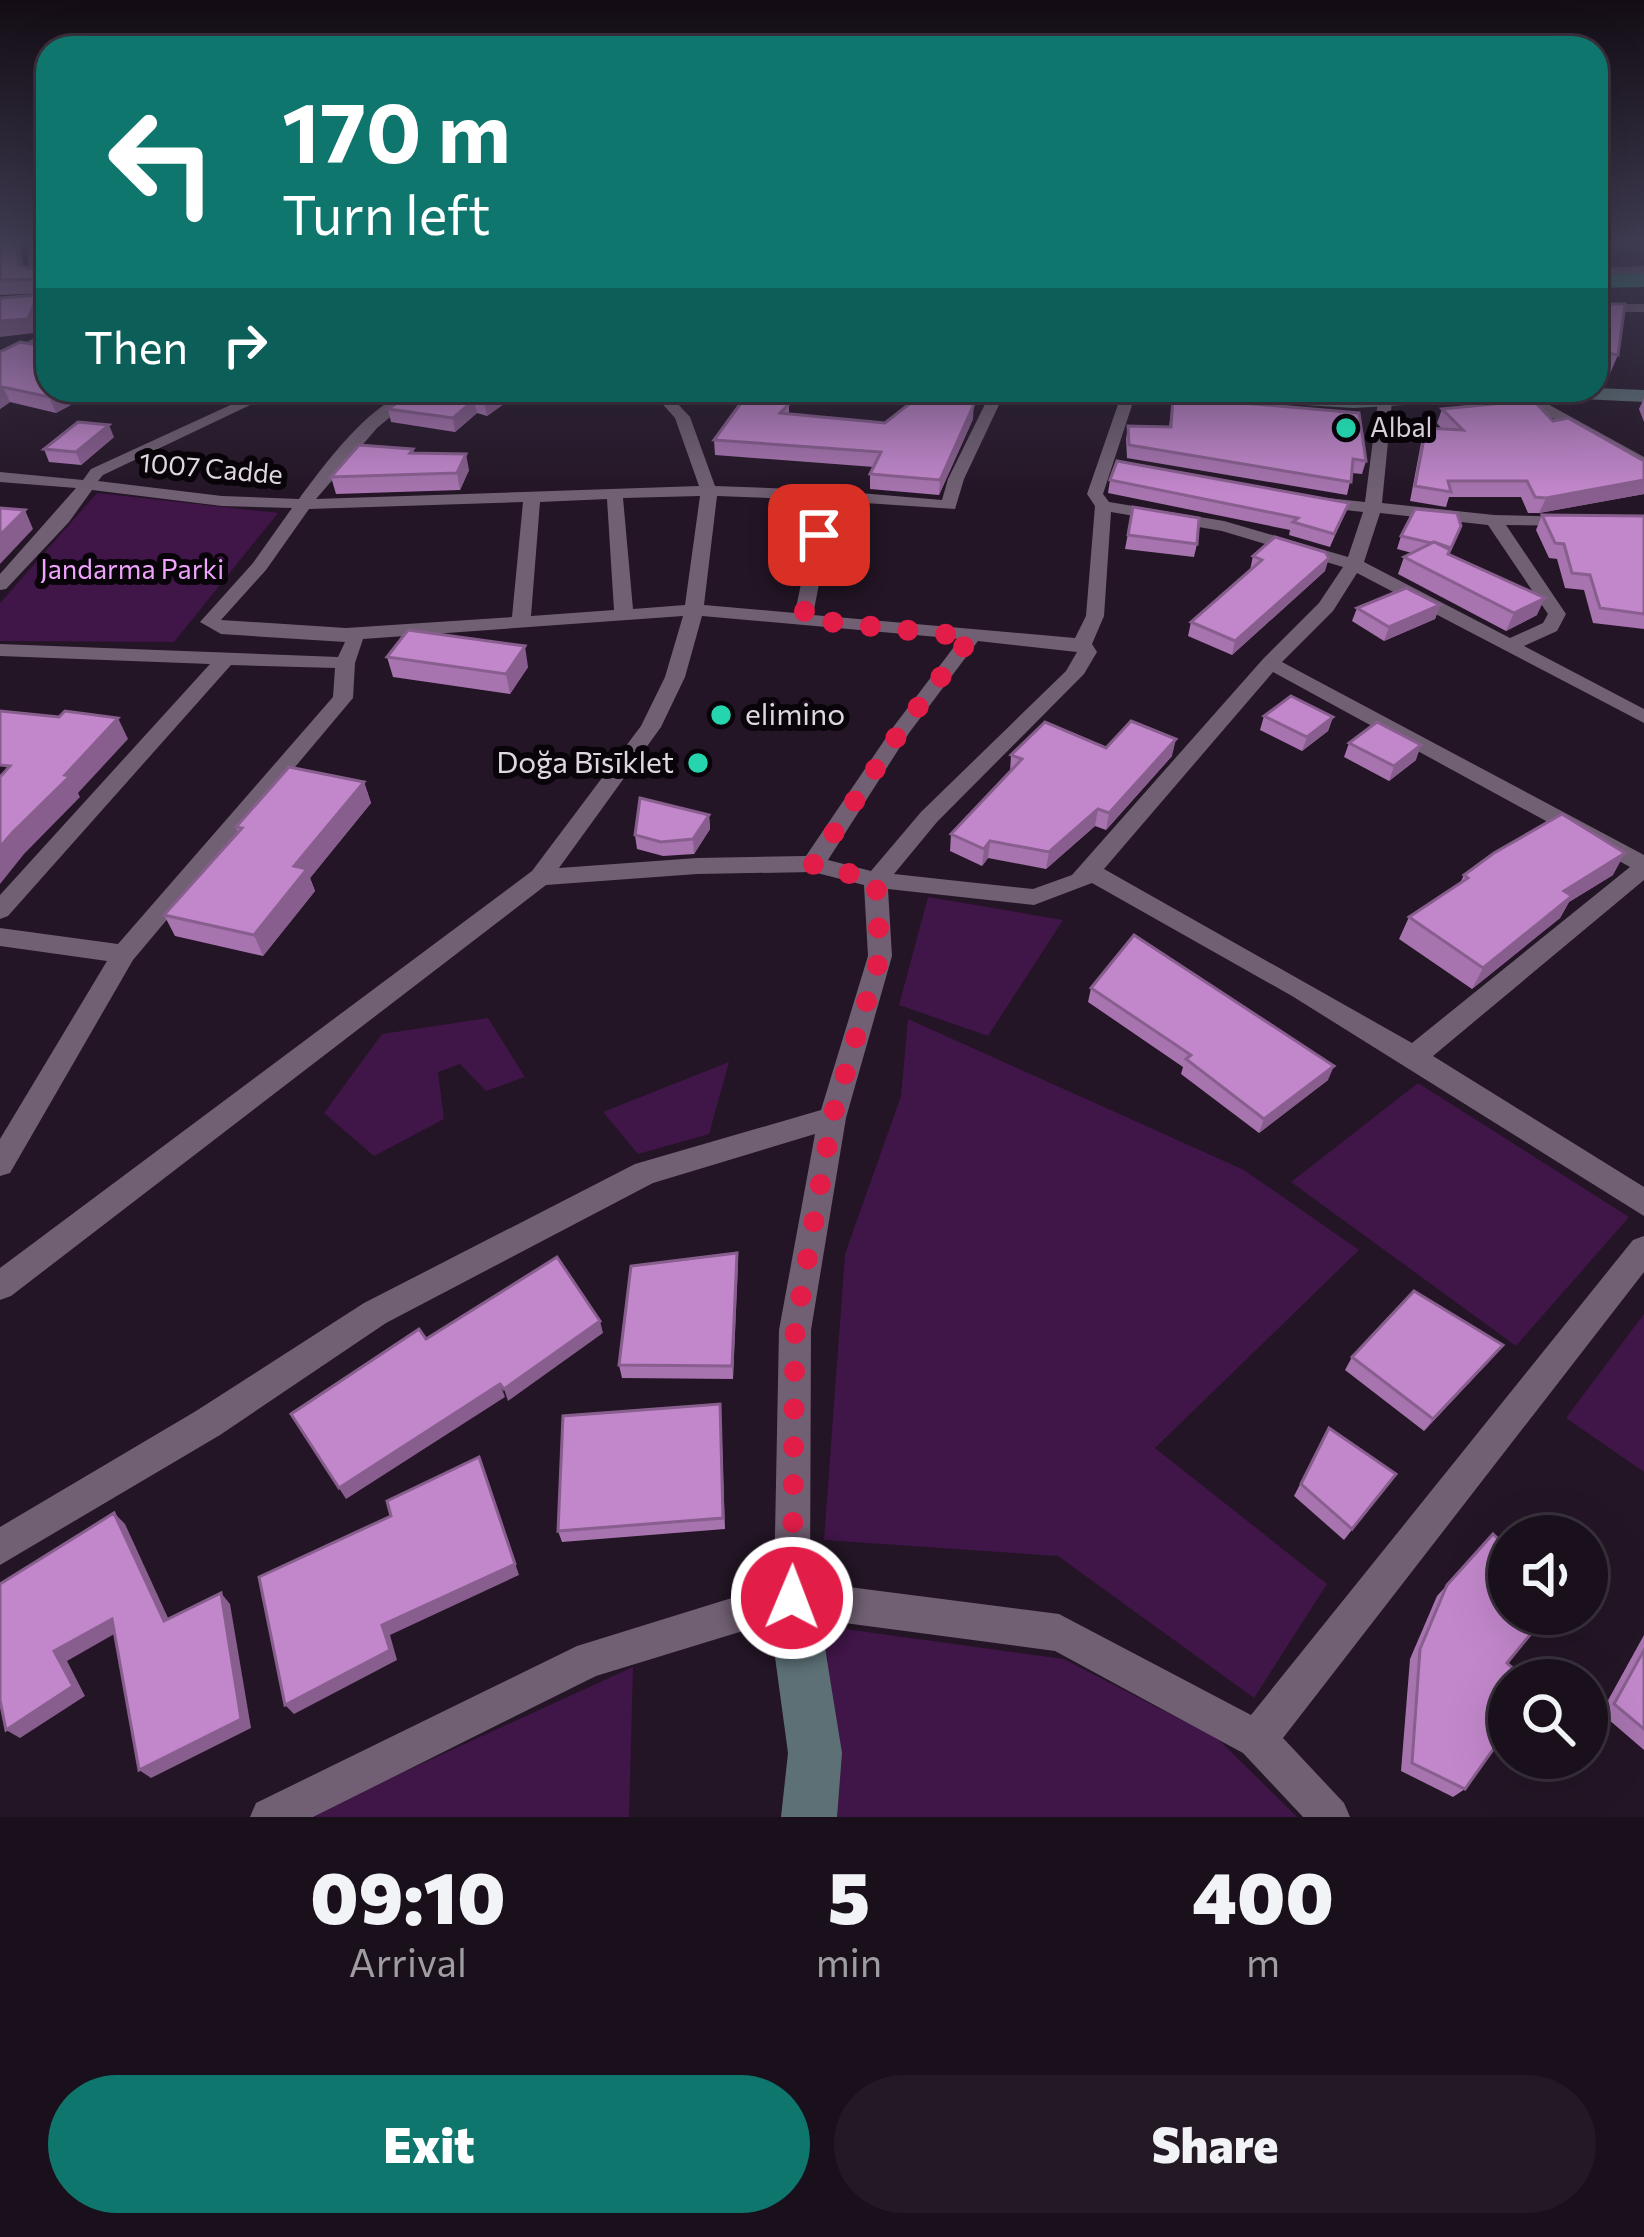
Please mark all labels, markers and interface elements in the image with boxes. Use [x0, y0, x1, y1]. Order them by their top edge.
text: 170 m [282, 78, 511, 180]
icon: left [84, 84, 240, 240]
text: Turn left [282, 180, 490, 246]
icon: right [212, 312, 278, 378]
text: Then [84, 318, 188, 373]
place label: Albal [1370, 410, 1432, 443]
marker: Albal [1333, 415, 1359, 441]
street label: 1007 Cadde [138, 445, 284, 490]
pin [768, 484, 870, 586]
icon: arrive [786, 502, 852, 568]
park label: Jandarma Parki [40, 552, 224, 585]
place label: elimino [745, 694, 845, 731]
marker: elimino [708, 702, 734, 728]
place label: Doğa Bīsīklet [496, 742, 674, 779]
marker: Doğa Bīsīklet [685, 750, 711, 776]
map controls [1488, 1515, 1608, 1779]
button: sound [1488, 1515, 1608, 1635]
position arrow [729, 1535, 855, 1661]
button: search [1488, 1659, 1608, 1779]
text: 09:10 [310, 1851, 505, 1939]
text: 5 [828, 1851, 870, 1939]
text: 400 [1192, 1851, 1334, 1939]
text: Arrival [349, 1937, 467, 1985]
text: min [816, 1937, 882, 1985]
text: m [1246, 1937, 1280, 1985]
button: Exit [48, 2075, 810, 2213]
button: Share [834, 2075, 1596, 2213]

